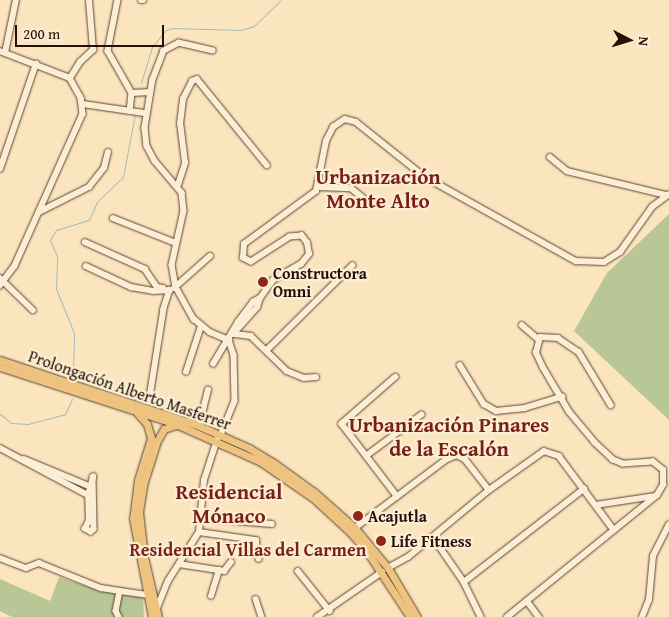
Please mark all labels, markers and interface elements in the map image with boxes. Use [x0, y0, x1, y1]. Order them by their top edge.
scale bar [18, 15, 166, 47]
north arrow [604, 15, 654, 65]
text: 200 m [23, 23, 60, 44]
text: N [634, 36, 654, 47]
district label: Urbanización Monte Alto [315, 164, 441, 214]
place label: Constructora Omni [273, 263, 367, 301]
marker: Constructora Omni [257, 276, 269, 288]
street label: Prolongación Alberto Masferrer [26, 346, 234, 434]
district label: Urbanización Pinares de la Escalón [349, 412, 549, 462]
district label: Residencial Mónaco [175, 479, 283, 529]
place label: Acajutla [368, 506, 427, 526]
marker: Acajutla [352, 510, 364, 522]
place label: Life Fitness [391, 531, 472, 551]
marker: Life Fitness [375, 535, 387, 547]
district label: Residencial Villas del Carmen [130, 539, 366, 561]

